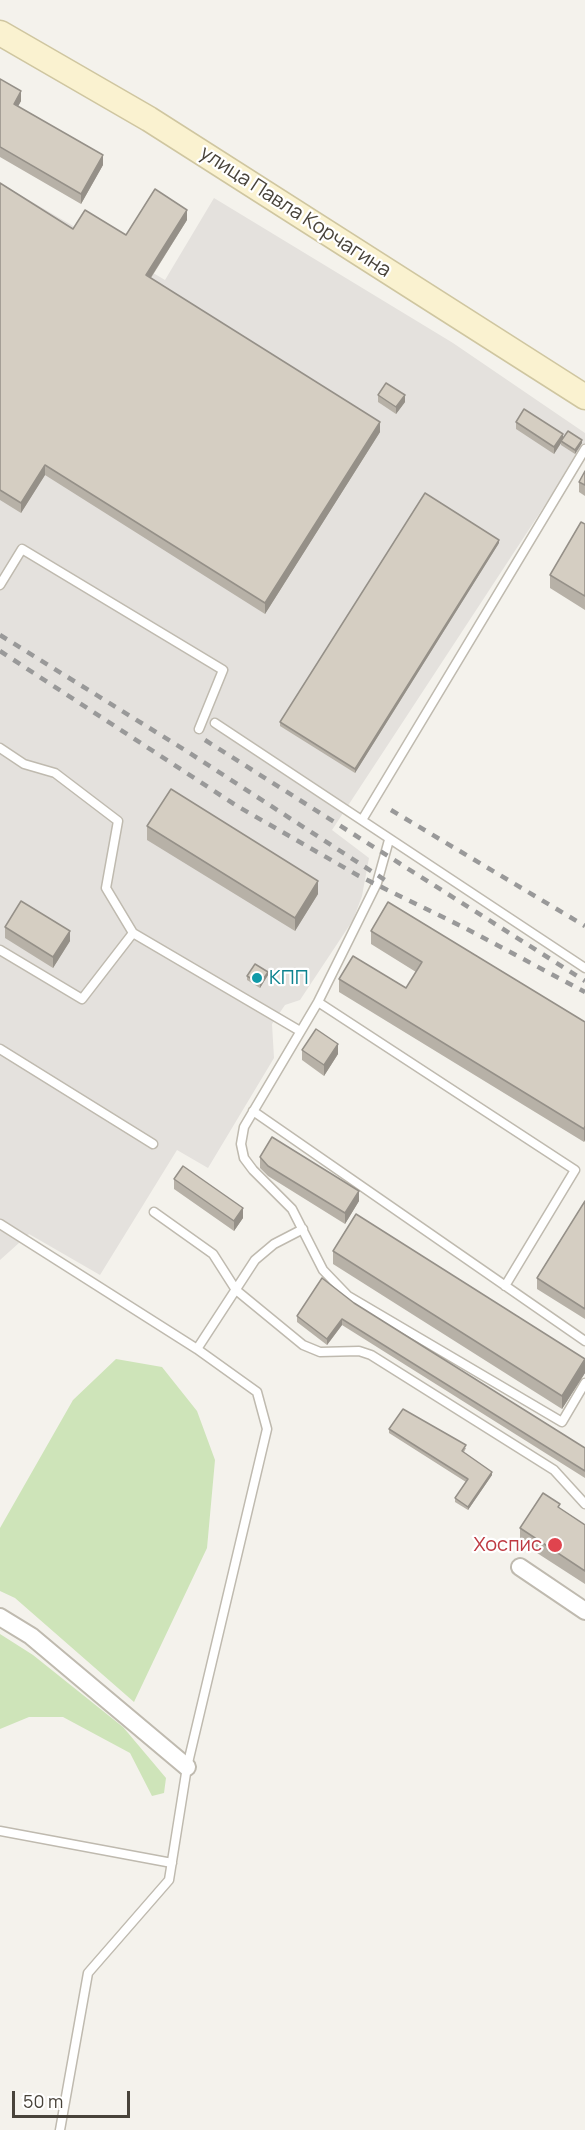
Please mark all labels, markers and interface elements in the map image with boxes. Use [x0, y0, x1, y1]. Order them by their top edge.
street label: улица Павла Корчагина [195, 141, 395, 283]
place label: КПП [269, 966, 309, 990]
marker: КПП [250, 971, 264, 985]
place label: Хоспис [474, 1533, 542, 1557]
marker: Хоспис [546, 1536, 564, 1554]
scale bar [15, 2079, 134, 2117]
text: 50 m [23, 2089, 63, 2113]

